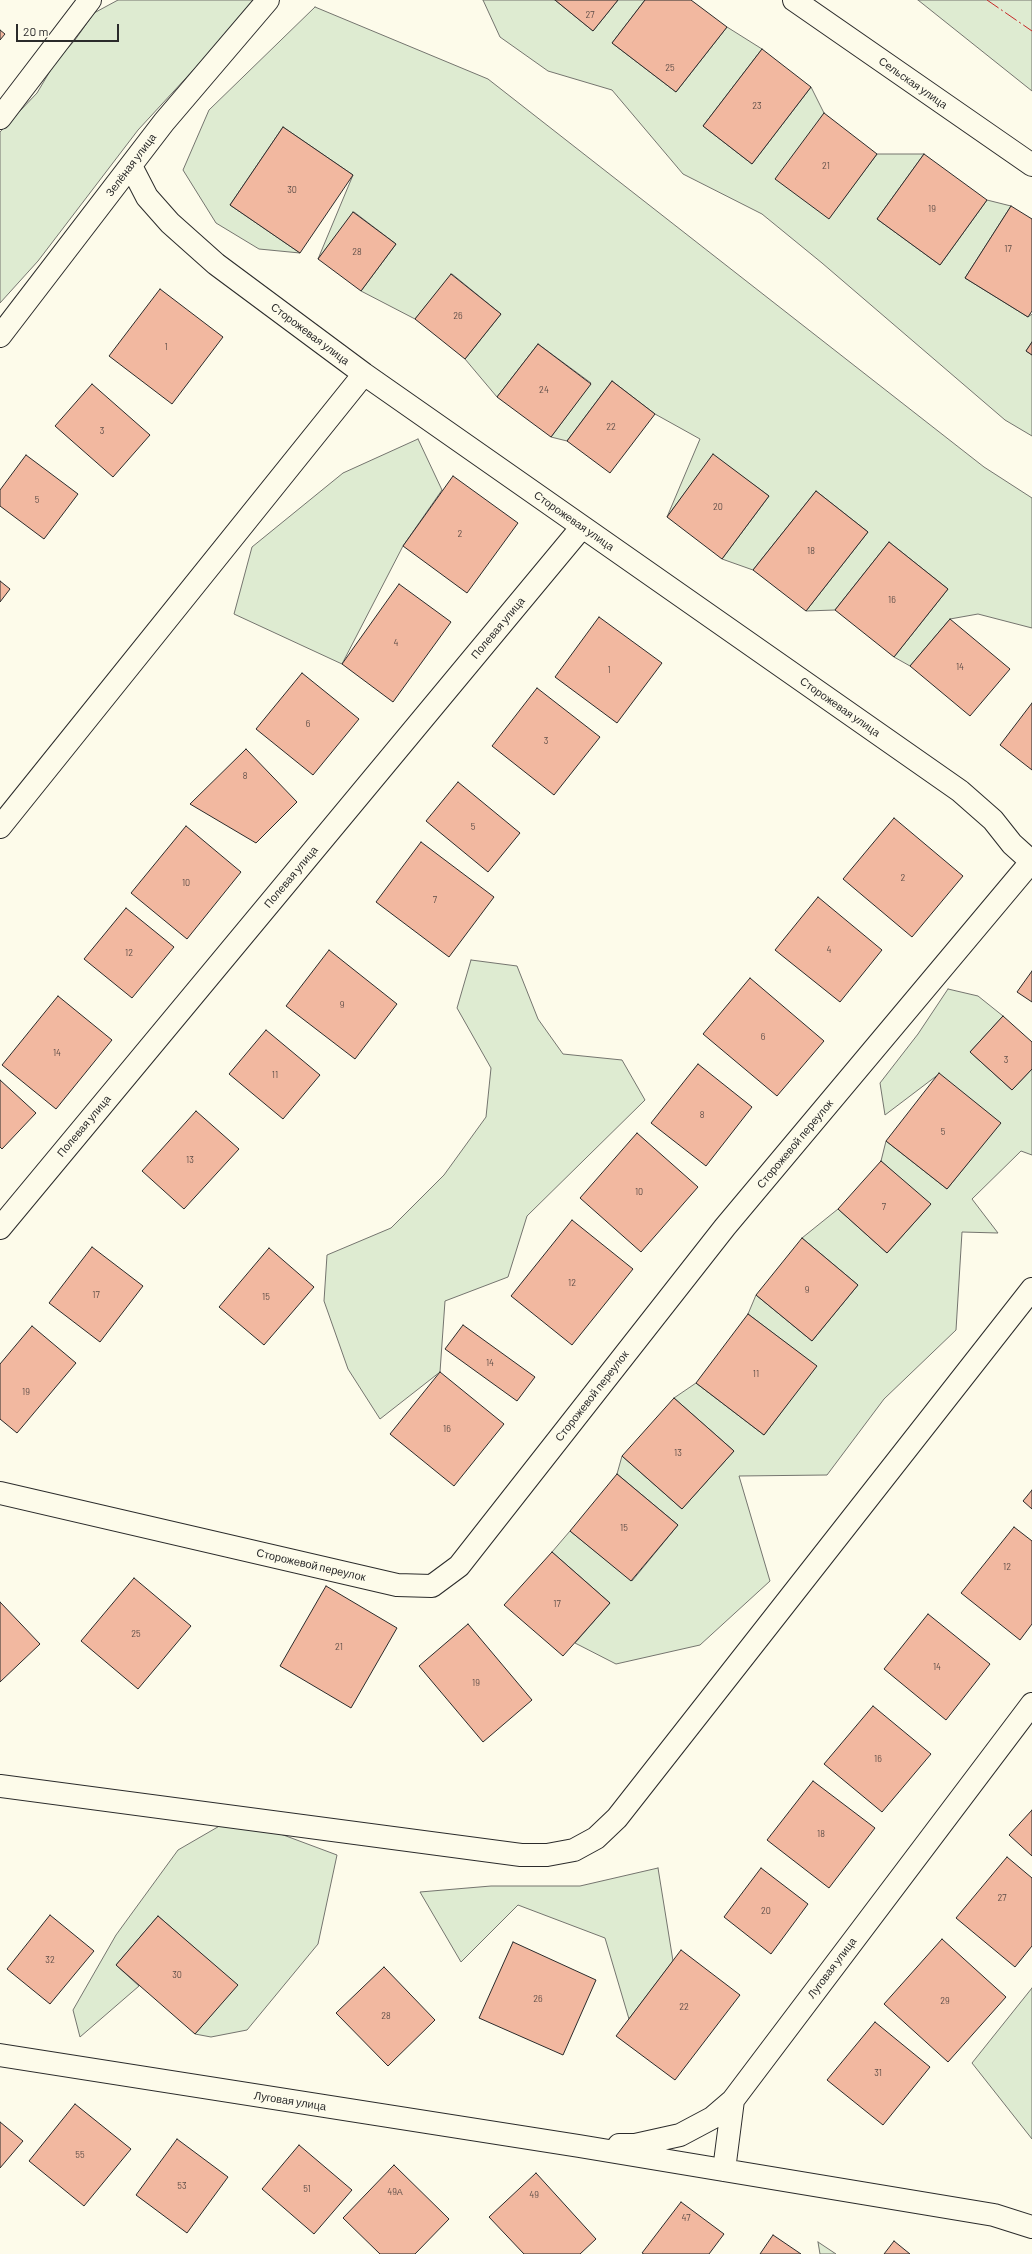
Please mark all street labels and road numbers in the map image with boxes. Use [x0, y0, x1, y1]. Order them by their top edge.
street label: Сельская улица [876, 54, 950, 112]
street label: Зелёная улица [103, 131, 159, 199]
street label: Сторожевая улица [268, 300, 352, 368]
street label: Сторожевая улица [531, 488, 617, 554]
street label: Полевая улица [468, 594, 528, 662]
street label: Сторожевая улица [797, 674, 883, 740]
street label: Полевая улица [261, 843, 321, 911]
street label: Полевая улица [54, 1092, 114, 1160]
street label: Сторожевой переулок [754, 1097, 836, 1191]
street label: Сторожевой переулок [552, 1348, 632, 1444]
street label: Сторожевой переулок [255, 1546, 367, 1584]
street label: Луговая улица [805, 1935, 859, 2001]
street label: Луговая улица [253, 2089, 327, 2113]

